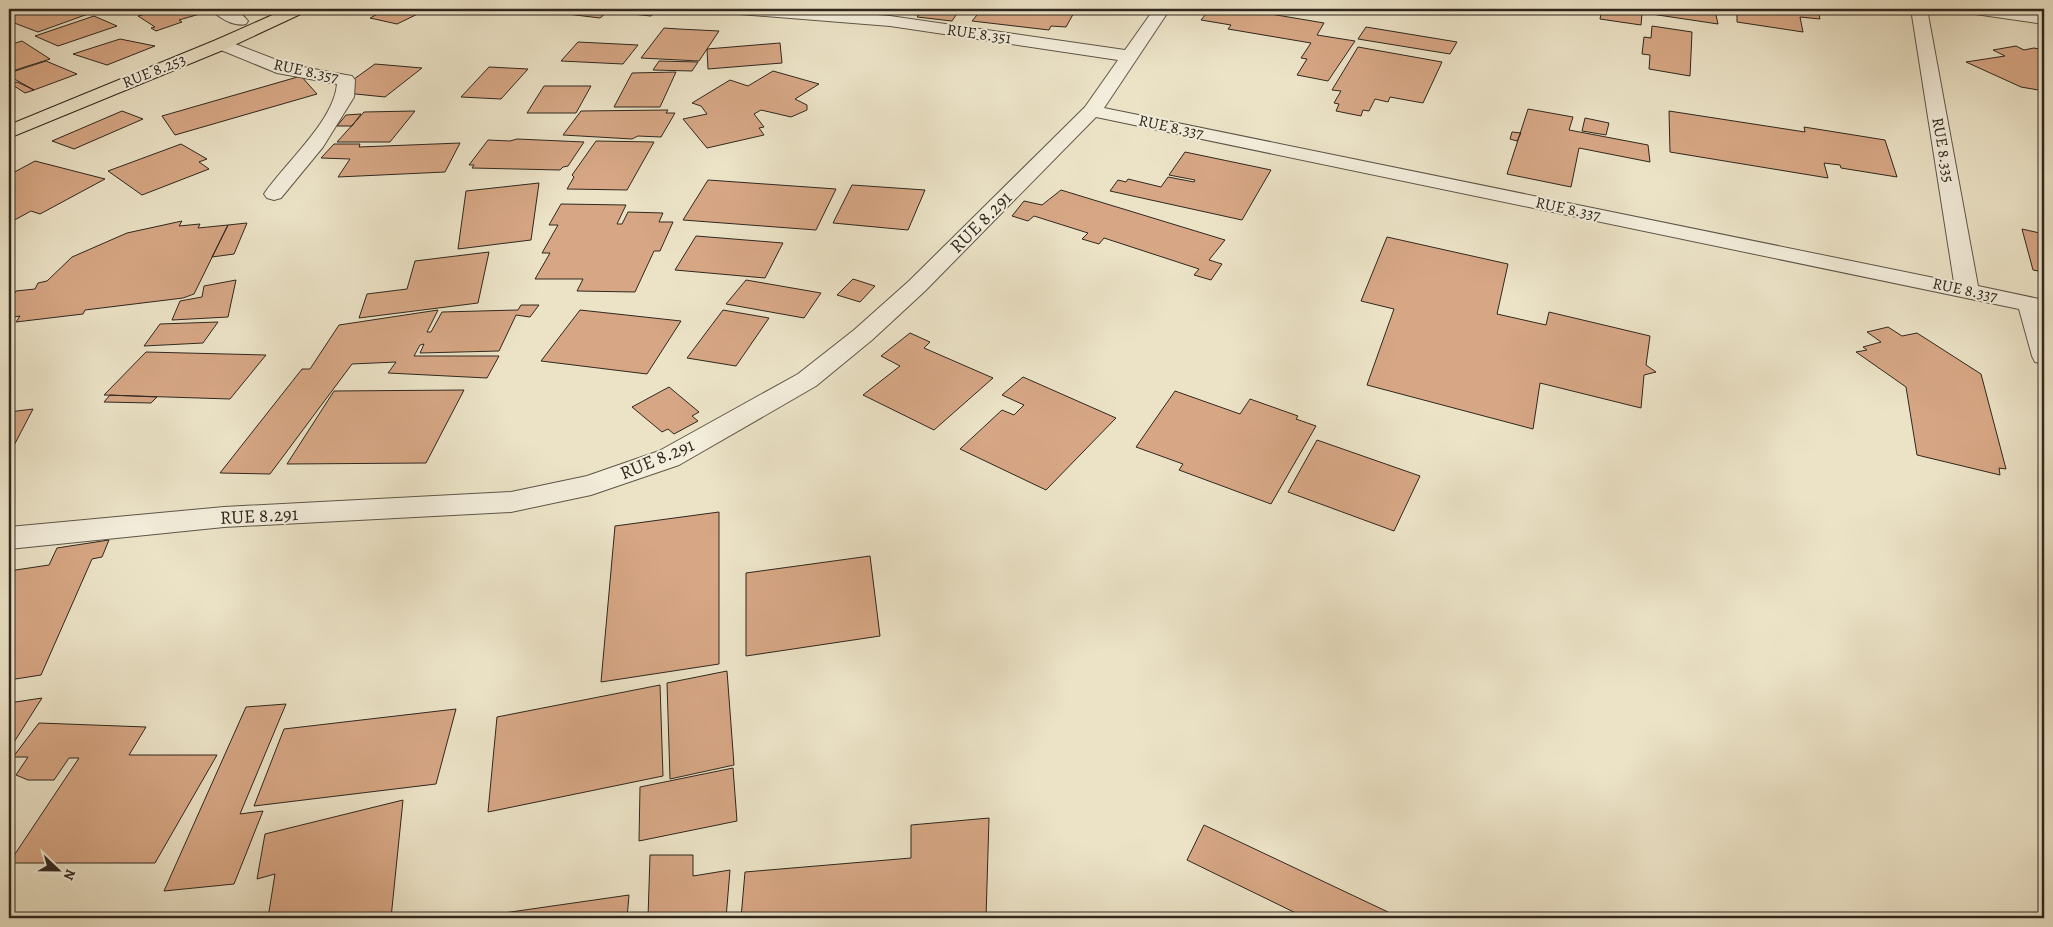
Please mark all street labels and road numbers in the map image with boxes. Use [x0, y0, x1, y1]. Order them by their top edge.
street label: RUE 8.351 [945, 19, 1013, 49]
street label: RUE 8.253 [119, 48, 189, 94]
street label: RUE 8.357 [271, 53, 341, 89]
street label: RUE 8.337 [1137, 109, 1206, 145]
street label: RUE 8.335 [1926, 116, 1960, 184]
street label: RUE 8.291 [944, 185, 1018, 259]
street label: RUE 8.337 [1534, 191, 1603, 227]
street label: RUE 8.337 [1931, 272, 2000, 308]
street label: RUE 8.291 [616, 432, 699, 486]
street label: RUE 8.291 [219, 501, 299, 531]

